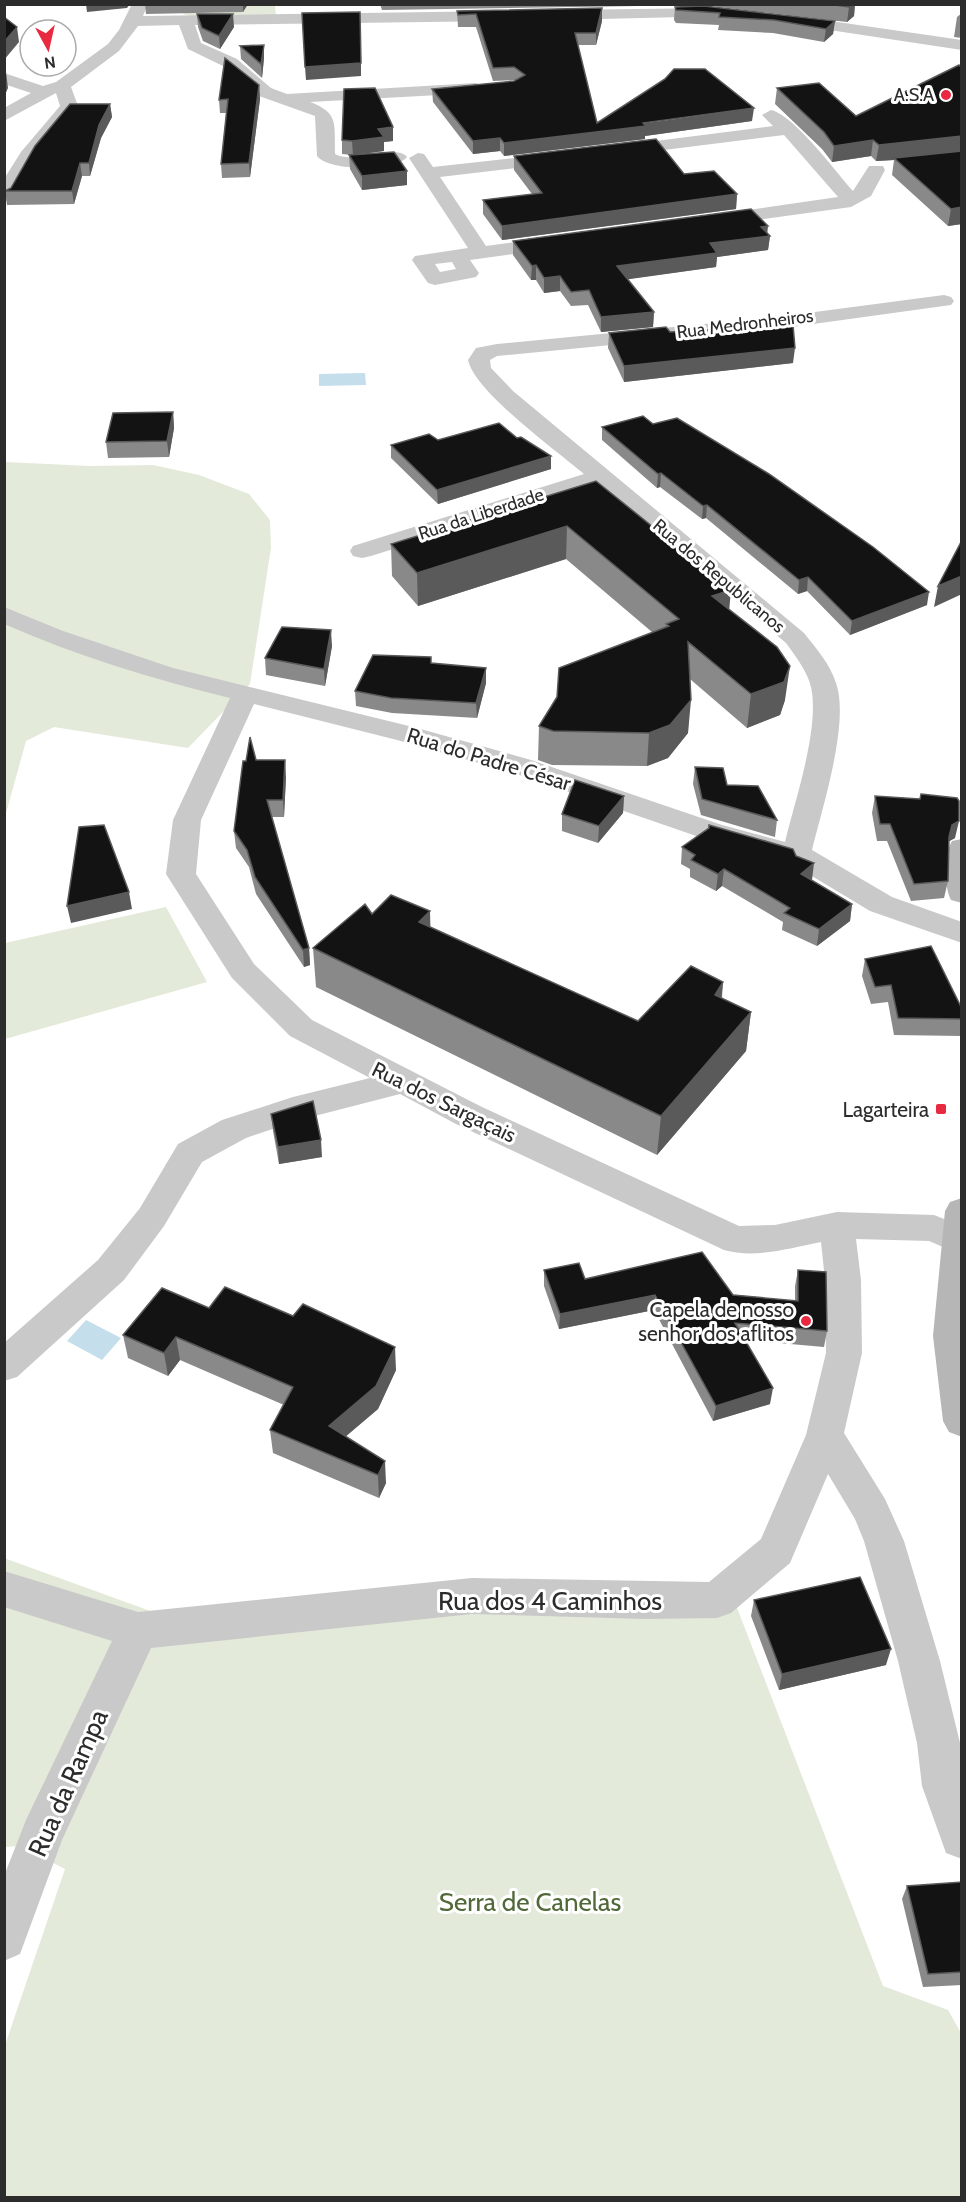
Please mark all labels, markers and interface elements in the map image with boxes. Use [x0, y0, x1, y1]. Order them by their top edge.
north arrow [18, 18, 78, 78]
text: N [43, 52, 57, 73]
place label: A.S.A [894, 84, 934, 106]
marker: A.S.A [939, 88, 953, 102]
street label: Rua Medronheiros [675, 305, 815, 343]
street label: Rua da Liberdade [415, 483, 547, 545]
street label: Rua dos Republicanos [648, 514, 790, 638]
street label: Rua do Padre César [404, 722, 574, 796]
street label: Rua dos Sargaçais [368, 1056, 520, 1148]
place label: Lagarteira [842, 1097, 929, 1122]
marker: Lagarteira [934, 1102, 948, 1116]
place label: Capela de nosso senhor dos aflitos [638, 1297, 794, 1346]
marker: Capela de nosso senhor dos aflitos [799, 1314, 813, 1328]
street label: Rua dos 4 Caminhos [438, 1585, 662, 1617]
street label: Rua da Rampa [21, 1704, 115, 1862]
park label: Serra de Canelas [439, 1886, 621, 1918]

